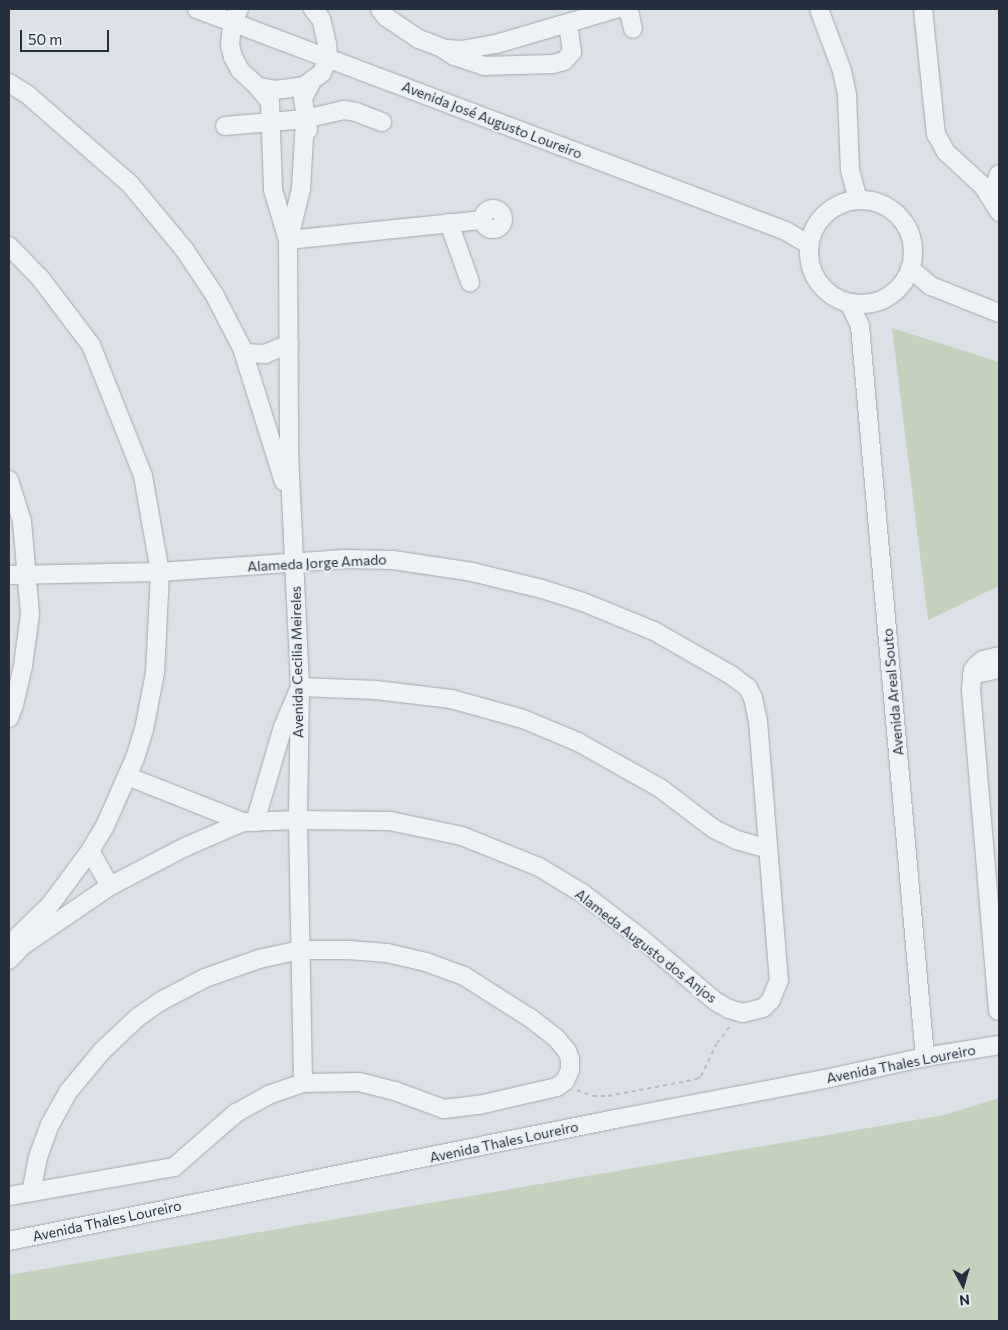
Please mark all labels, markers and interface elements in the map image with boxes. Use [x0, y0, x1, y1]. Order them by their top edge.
scale bar [22, 20, 111, 52]
text: 50 m [28, 30, 62, 48]
street label: Avenida José Augusto Loureiro [399, 78, 585, 162]
street label: Alameda Jorge Amado [247, 551, 387, 575]
street label: Avenida Cecilia Meireles [287, 586, 307, 738]
street label: Avenida Areal Souto [879, 628, 907, 756]
street label: Alameda Augusto dos Anjos [572, 885, 720, 1007]
street label: Avenida Thales Loureiro [825, 1041, 977, 1087]
street label: Avenida Thales Loureiro [428, 1118, 580, 1166]
street label: Avenida Thales Loureiro [31, 1197, 183, 1245]
north arrow [938, 1260, 988, 1310]
text: N [959, 1291, 971, 1309]

